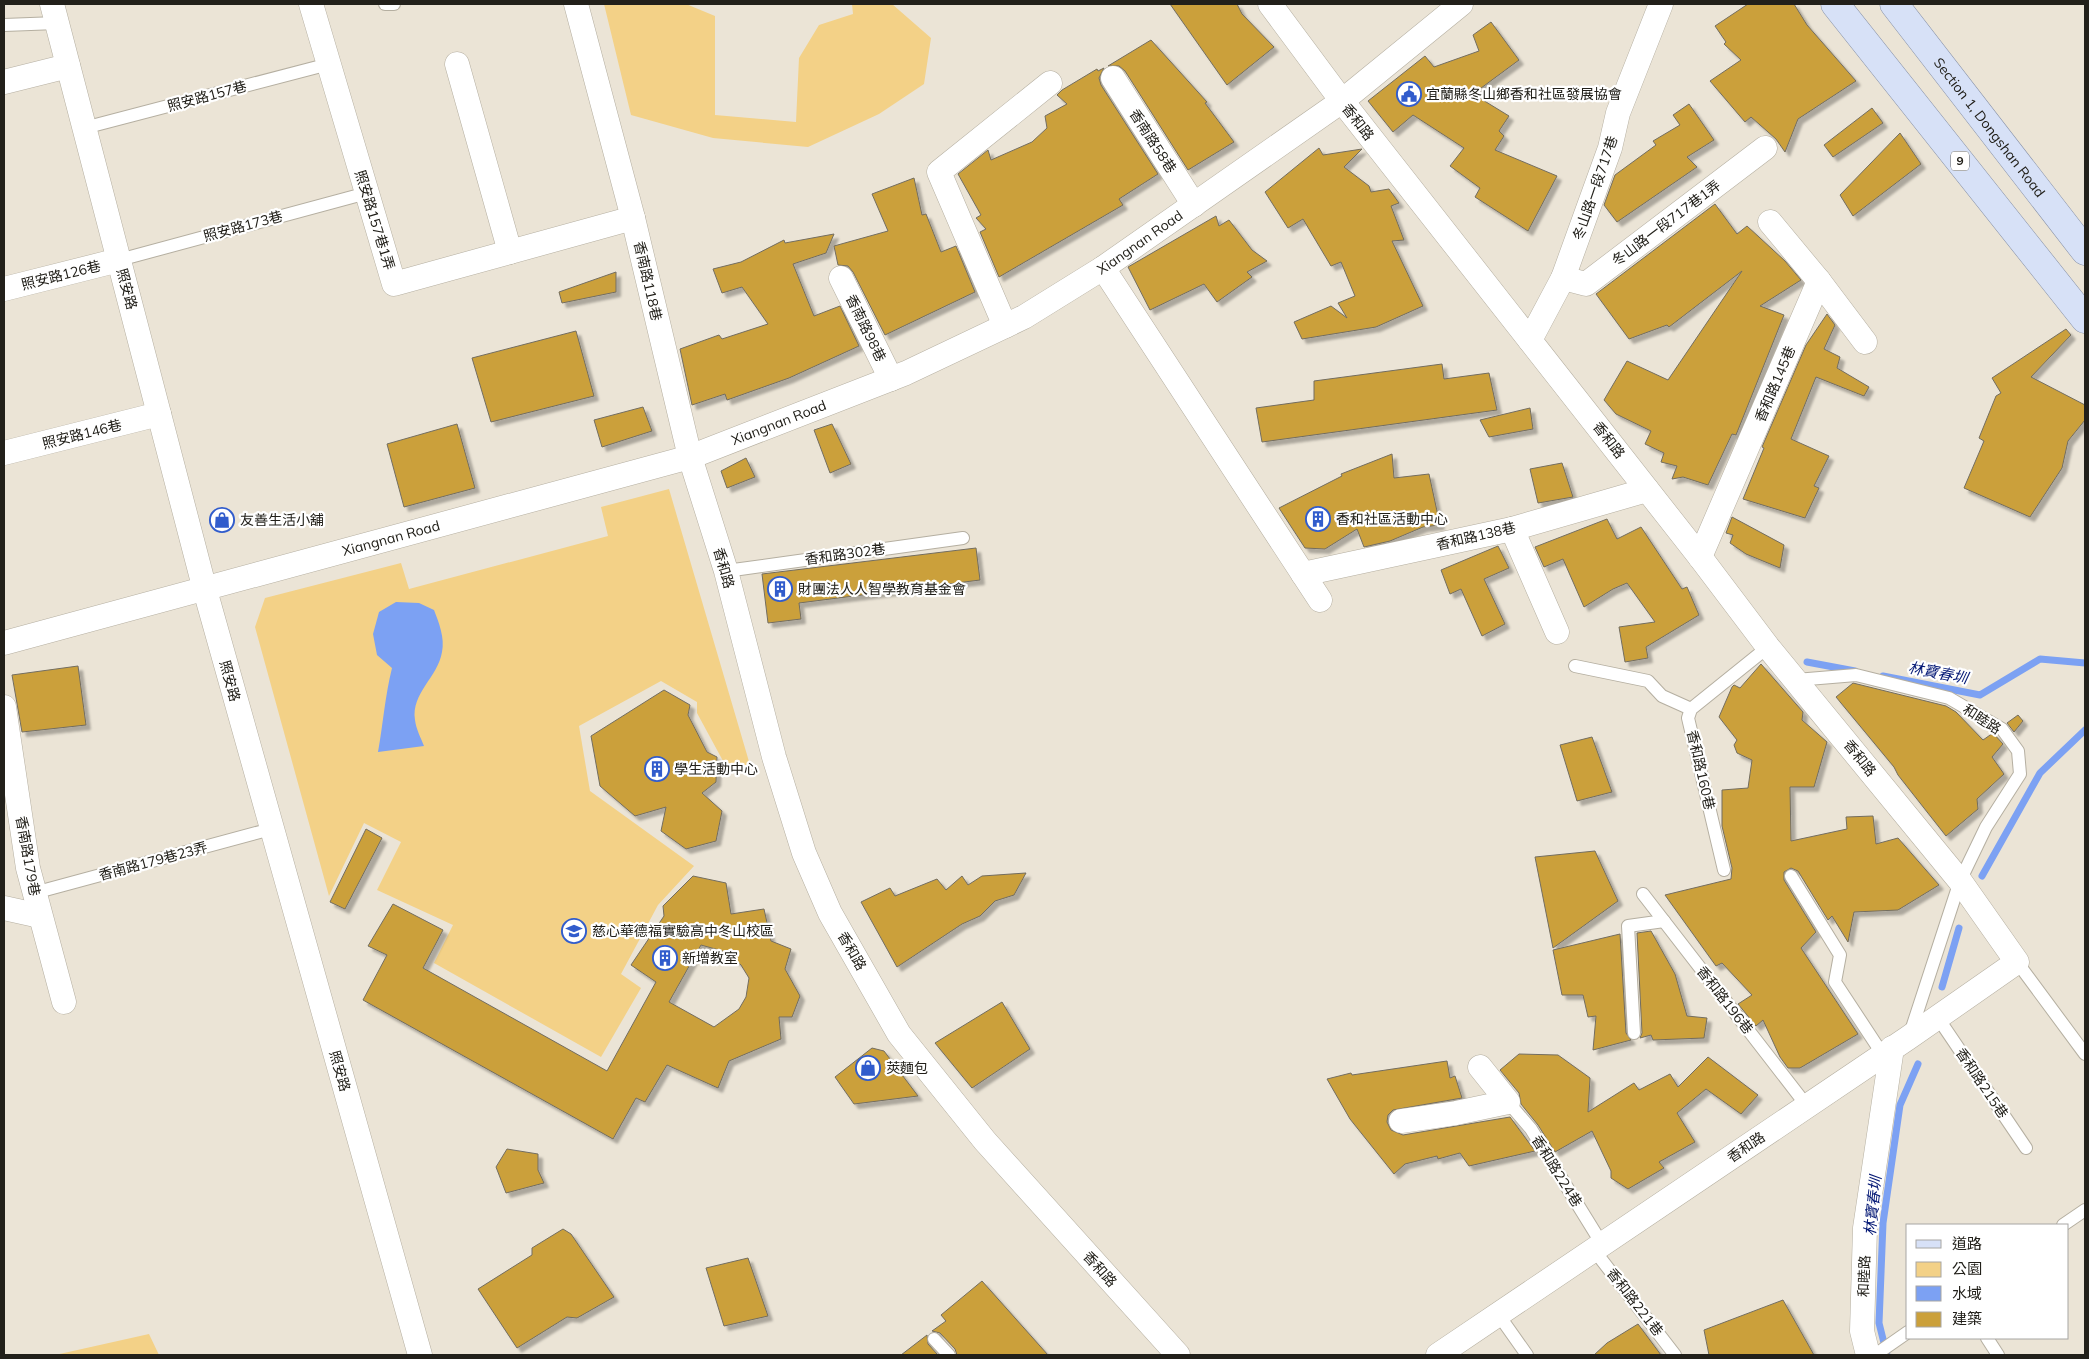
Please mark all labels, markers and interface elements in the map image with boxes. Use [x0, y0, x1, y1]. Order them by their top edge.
street label: Section 1, Dongshan Road [1930, 54, 2049, 201]
street label: 照安路157巷 [165, 77, 249, 115]
public building icon: 宜蘭縣冬山鄉香和社區發展協會 [1396, 81, 1422, 107]
place label: 宜蘭縣冬山鄉香和社區發展協會 [1426, 85, 1622, 103]
street label: 香和路 [1338, 100, 1378, 144]
street label: 香南路58巷 [1126, 106, 1180, 176]
street label: 冬山路一段717巷 [1569, 133, 1621, 243]
road number: 9 [1951, 152, 1969, 170]
street label: 照安路157巷1弄 [351, 168, 399, 272]
street label: 冬山路一段717巷1弄 [1608, 176, 1724, 270]
street label: Xiangnan Road [1094, 206, 1186, 278]
street label: 照安路173巷 [201, 207, 285, 245]
street label: 香南路118巷 [630, 239, 666, 323]
street label: 照安路126巷 [19, 256, 103, 294]
street label: 照安路 [113, 266, 141, 312]
street label: 香南路98巷 [842, 291, 890, 365]
street label: 香和路145巷 [1751, 343, 1799, 425]
street label: Xiangnan Road [729, 396, 829, 449]
street label: 照安路146巷 [40, 415, 124, 453]
street label: 香和路 [1589, 418, 1629, 462]
building icon: 香和社區活動中心 [1305, 506, 1331, 532]
shop icon: 友善生活小舖 [209, 507, 235, 533]
place label: 香和社區活動中心 [1336, 510, 1448, 528]
place label: 友善生活小舖 [240, 511, 324, 529]
street label: Xiangnan Road [340, 516, 442, 560]
street label: 香和路138巷 [1434, 518, 1518, 554]
street label: 香和路302巷 [804, 539, 886, 569]
street label: 香和路 [710, 545, 738, 591]
building icon: 財團法人人智學教育基金會 [767, 576, 793, 602]
place label: 財團法人人智學教育基金會 [798, 580, 966, 598]
water label: 林寶春圳 [1907, 657, 1971, 688]
street label: 照安路 [216, 658, 244, 704]
street label: 和睦路 [1959, 700, 2005, 738]
street label: 香和路160巷 [1683, 728, 1719, 812]
street label: 香和路 [1840, 736, 1880, 780]
building icon: 學生活動中心 [644, 756, 670, 782]
place label: 學生活動中心 [674, 760, 758, 778]
street label: 香南路179巷 [12, 814, 44, 898]
street label: 香南路179巷23弄 [97, 838, 209, 884]
school or university icon: 慈心華德福實驗高中冬山校區 [561, 918, 587, 944]
place label: 慈心華德福實驗高中冬山校區 [592, 922, 774, 940]
street label: 香和路 [834, 928, 870, 974]
building icon: 新增教室 [652, 945, 678, 971]
place label: 新增教室 [682, 949, 738, 967]
street label: 香和路196巷 [1693, 962, 1757, 1038]
street label: 香和路215巷 [1952, 1044, 2012, 1122]
street label: 照安路 [326, 1048, 354, 1094]
shop icon: 莢麵包 [855, 1055, 881, 1081]
place label: 莢麵包 [886, 1059, 928, 1077]
street label: 香和路 [1724, 1128, 1768, 1166]
street label: 香和路224巷 [1528, 1132, 1586, 1210]
water label: 林寶春圳 [1860, 1173, 1885, 1237]
legend [1906, 1224, 2069, 1339]
text: 道路 [1952, 1234, 1982, 1253]
street label: 香和路 [1079, 1247, 1121, 1291]
street label: 和睦路 [1854, 1255, 1874, 1297]
text: 公園 [1952, 1259, 1982, 1278]
street label: 香和路221巷 [1603, 1264, 1667, 1340]
text: 水域 [1952, 1284, 1982, 1303]
text: 建築 [1952, 1309, 1982, 1328]

